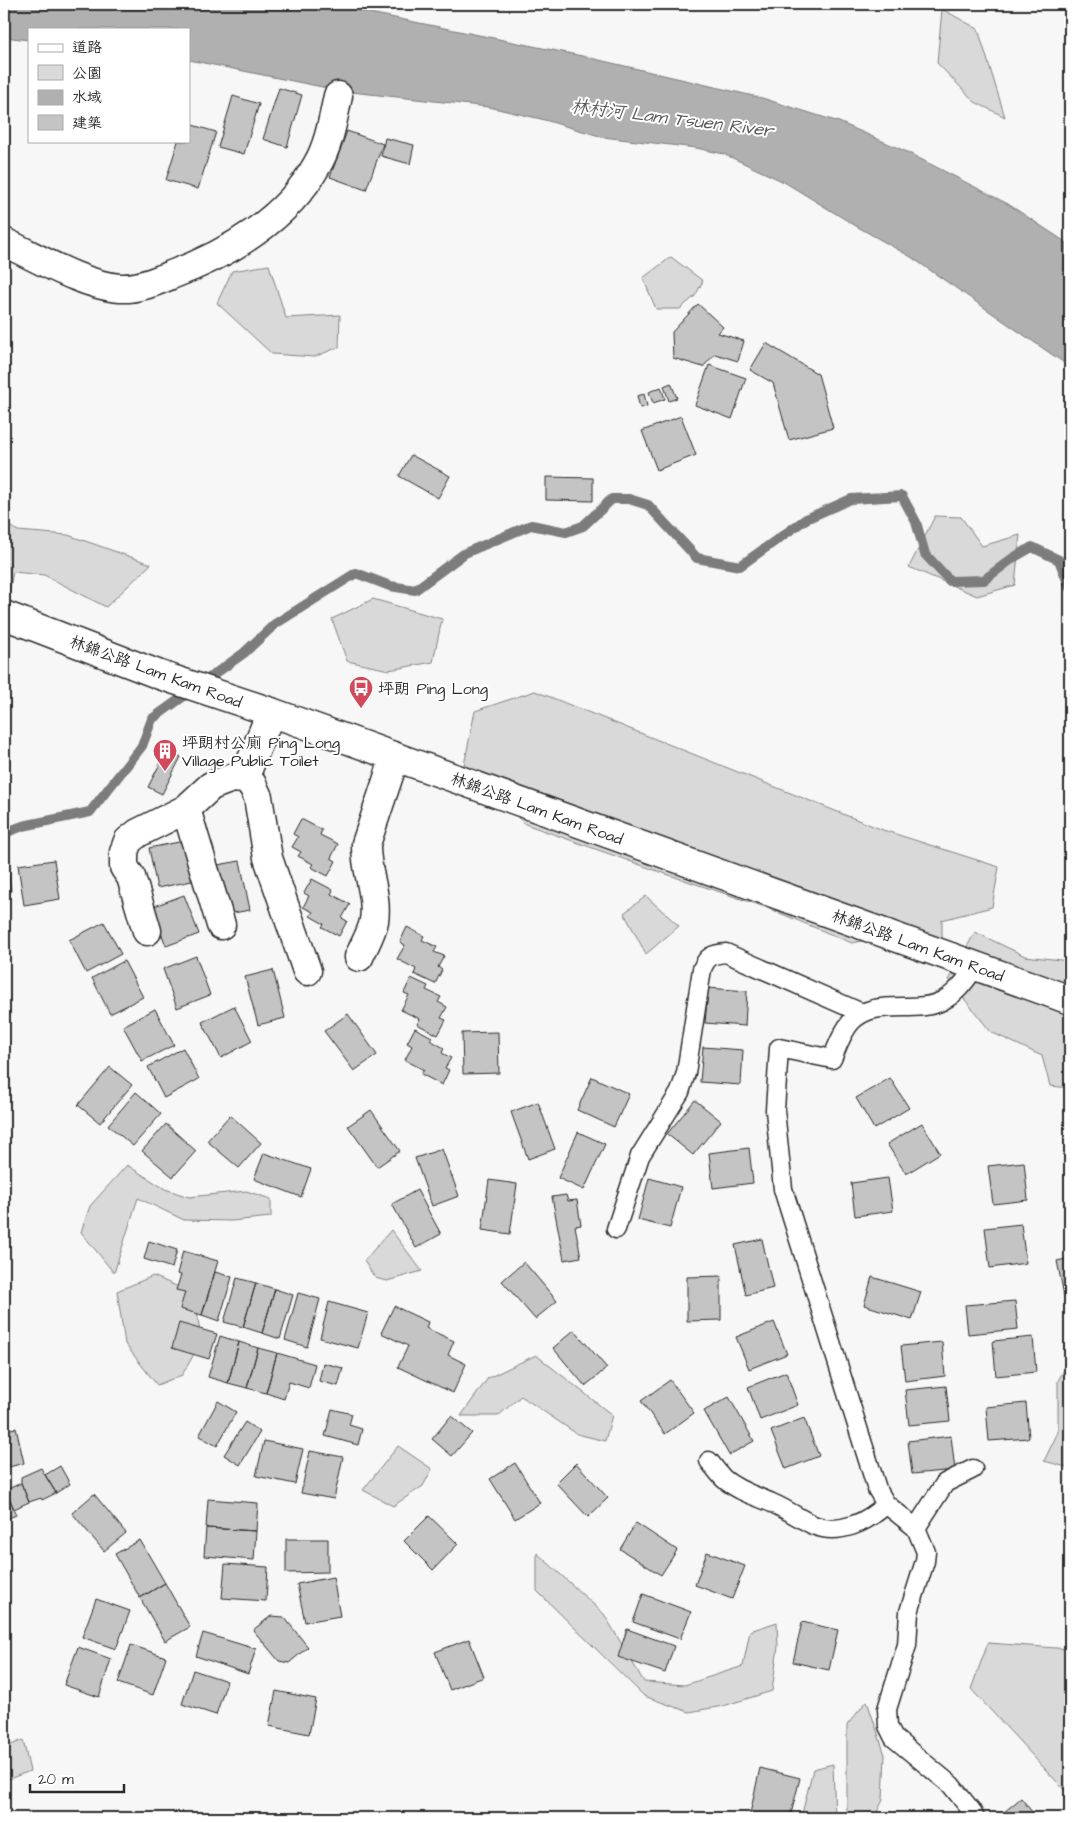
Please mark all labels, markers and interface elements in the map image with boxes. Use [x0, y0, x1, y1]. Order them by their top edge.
legend [28, 28, 190, 142]
text: 道路 [72, 37, 102, 58]
text: 公園 [72, 63, 102, 84]
text: 水域 [72, 87, 102, 108]
water label: 林村河 Lam Tsuen River [569, 94, 777, 144]
text: 建築 [72, 113, 102, 134]
street label: 林錦公路 Lam Kam Road [66, 630, 245, 713]
bus stop icon: 坪朗 Ping Long [348, 675, 374, 709]
place label: 坪朗 Ping Long [378, 678, 488, 701]
place label: 坪朗村公廁 Ping Long Village Public Toilet [182, 732, 340, 773]
building icon: 坪朗村公廁 Ping Long Village Public Toilet [152, 738, 178, 772]
street label: 林錦公路 Lam Kam Road [447, 767, 626, 850]
street label: 林錦公路 Lam Kam Road [828, 904, 1007, 987]
scale bar [30, 1762, 124, 1794]
text: 20 m [38, 1769, 74, 1790]

